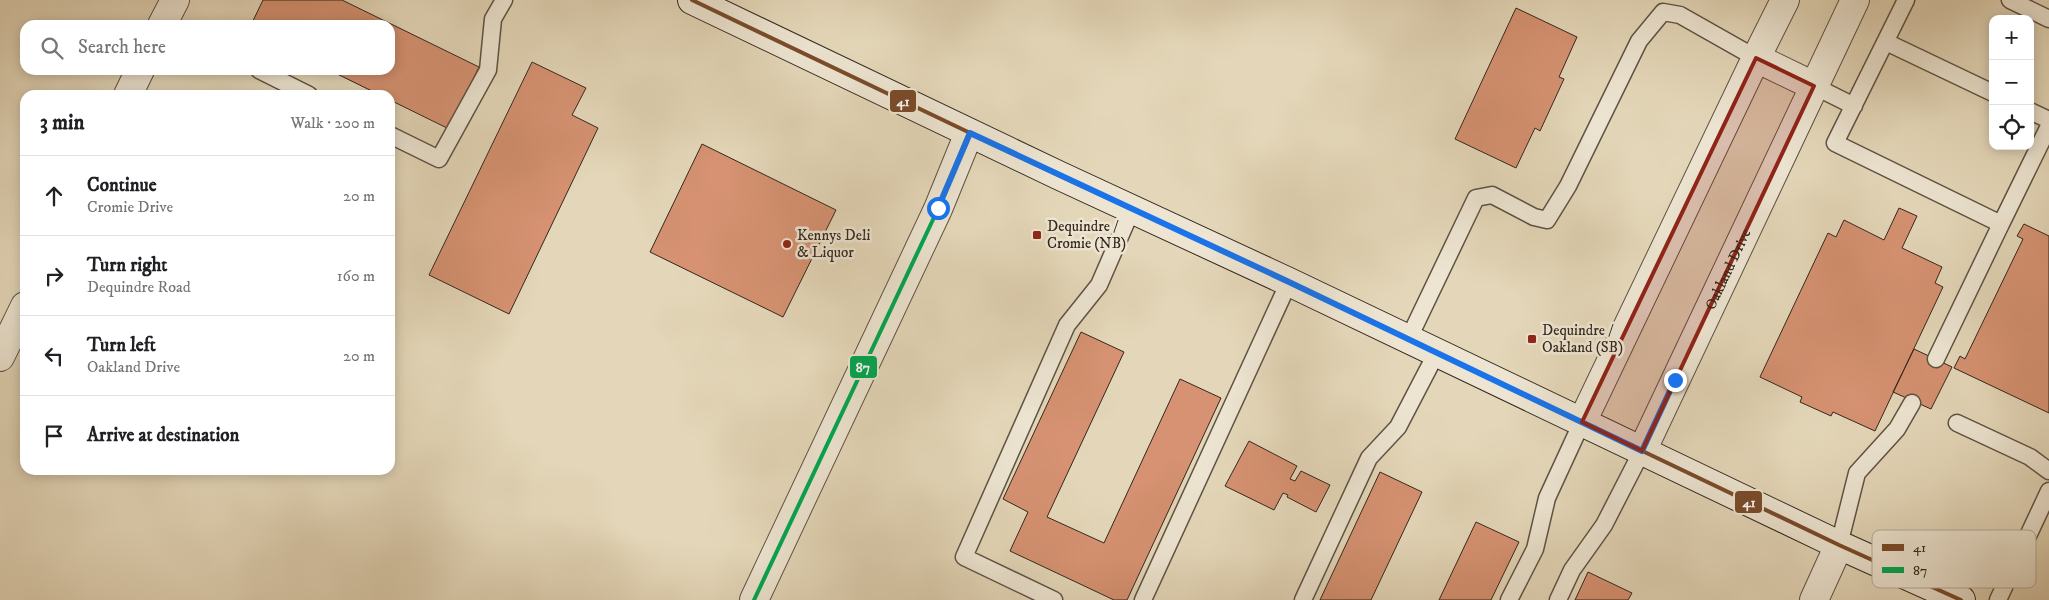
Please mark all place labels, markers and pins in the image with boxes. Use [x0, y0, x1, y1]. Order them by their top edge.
place label: Dequindre / Cromie (NB) [1047, 217, 1126, 253]
place label: Kennys Deli & Liquor [797, 226, 870, 262]
marker: Dequindre / Cromie (NB) [1031, 229, 1043, 241]
marker: Kennys Deli & Liquor [781, 238, 793, 250]
place label: Dequindre / Oakland (SB) [1542, 321, 1623, 357]
marker: Dequindre / Oakland (SB) [1526, 333, 1538, 345]

